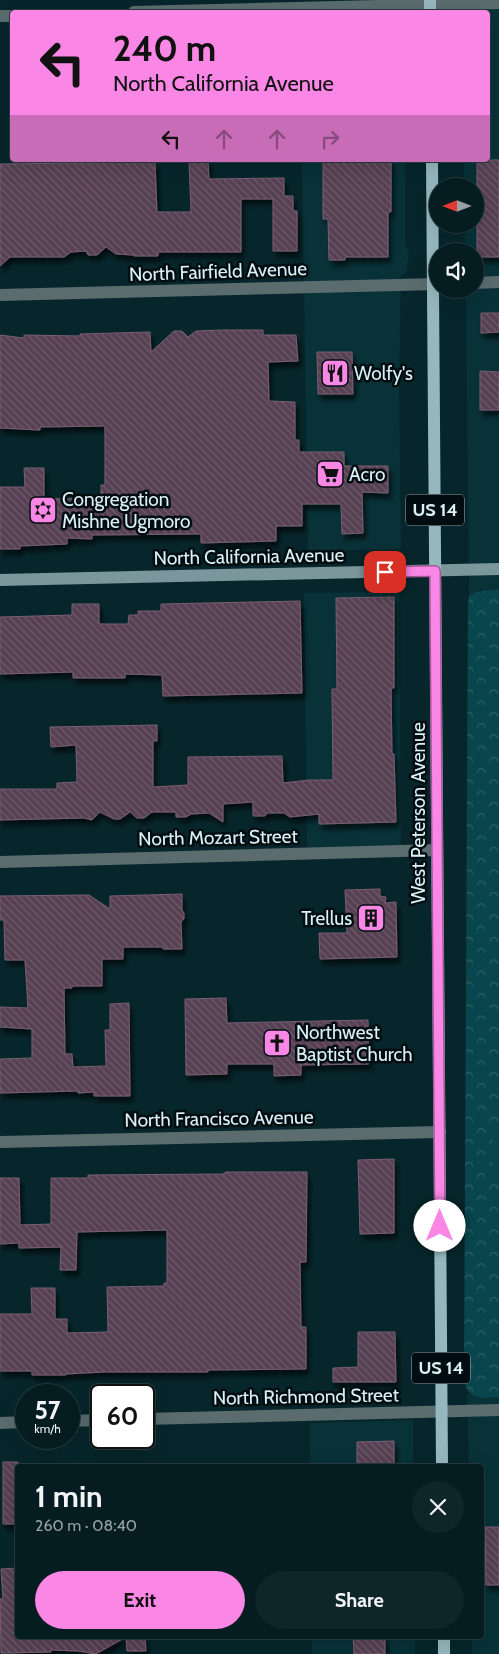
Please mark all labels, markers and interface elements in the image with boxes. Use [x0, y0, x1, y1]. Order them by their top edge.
text: 240 m [113, 27, 216, 70]
icon: left [30, 30, 95, 95]
text: North California Avenue [113, 70, 334, 97]
icon: left [157, 125, 185, 153]
icon: ahead [210, 125, 238, 153]
icon: ahead [263, 125, 291, 153]
icon: right [316, 125, 344, 153]
north arrow [429, 178, 484, 232]
map controls [429, 178, 484, 298]
button: sound [429, 243, 484, 298]
street label: North Fairfield Avenue [129, 257, 308, 286]
restaurant icon: Wolfy's [320, 358, 350, 388]
place label: Wolfy's [354, 362, 413, 385]
supermarket icon: Acro [315, 459, 345, 489]
place label: Acro [349, 463, 385, 486]
place label: Congregation Mishne Ugmoro [62, 488, 190, 533]
road number: US 14 [406, 494, 464, 526]
synagogue icon: Congregation Mishne Ugmoro [28, 495, 58, 525]
street label: North California Avenue [153, 543, 345, 570]
pin [364, 551, 406, 593]
icon: arrive [371, 558, 399, 586]
street label: West Peterson Avenue [407, 722, 430, 904]
street label: North Mozart Street [138, 825, 299, 850]
building icon: Trellus [356, 903, 386, 933]
place label: Trellus [301, 907, 352, 930]
place label: Northwest Baptist Church [296, 1021, 413, 1066]
church icon: Northwest Baptist Church [262, 1028, 292, 1058]
street label: North Francisco Avenue [124, 1105, 314, 1132]
position arrow [413, 1199, 465, 1251]
road number: US 14 [412, 1352, 470, 1384]
street label: North Richmond Street [213, 1383, 400, 1410]
speed limit sign: 60 [90, 1384, 155, 1449]
text: 57 [34, 1395, 61, 1425]
text: km/h [34, 1421, 61, 1436]
text: 1 min [35, 1478, 103, 1515]
button: close [412, 1481, 464, 1533]
text: 260 m · 08:40 [35, 1516, 137, 1535]
button: Exit [35, 1571, 245, 1629]
button: Share [255, 1571, 464, 1629]

